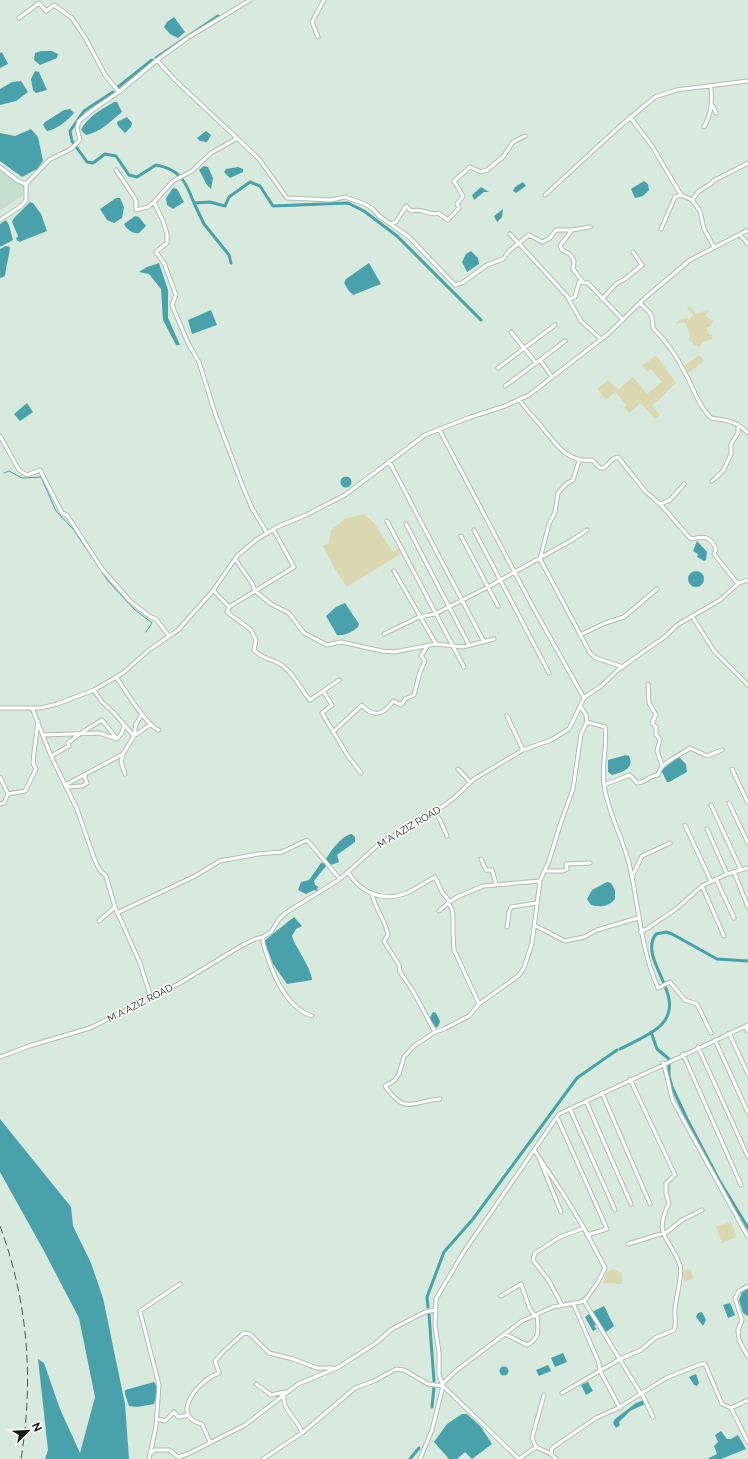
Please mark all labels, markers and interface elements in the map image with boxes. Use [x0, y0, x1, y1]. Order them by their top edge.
street label: M A AZIZ ROAD [375, 804, 443, 850]
street label: M A AZIZ ROAD [106, 982, 174, 1024]
north arrow [8, 1411, 48, 1451]
text: N [29, 1421, 44, 1434]

